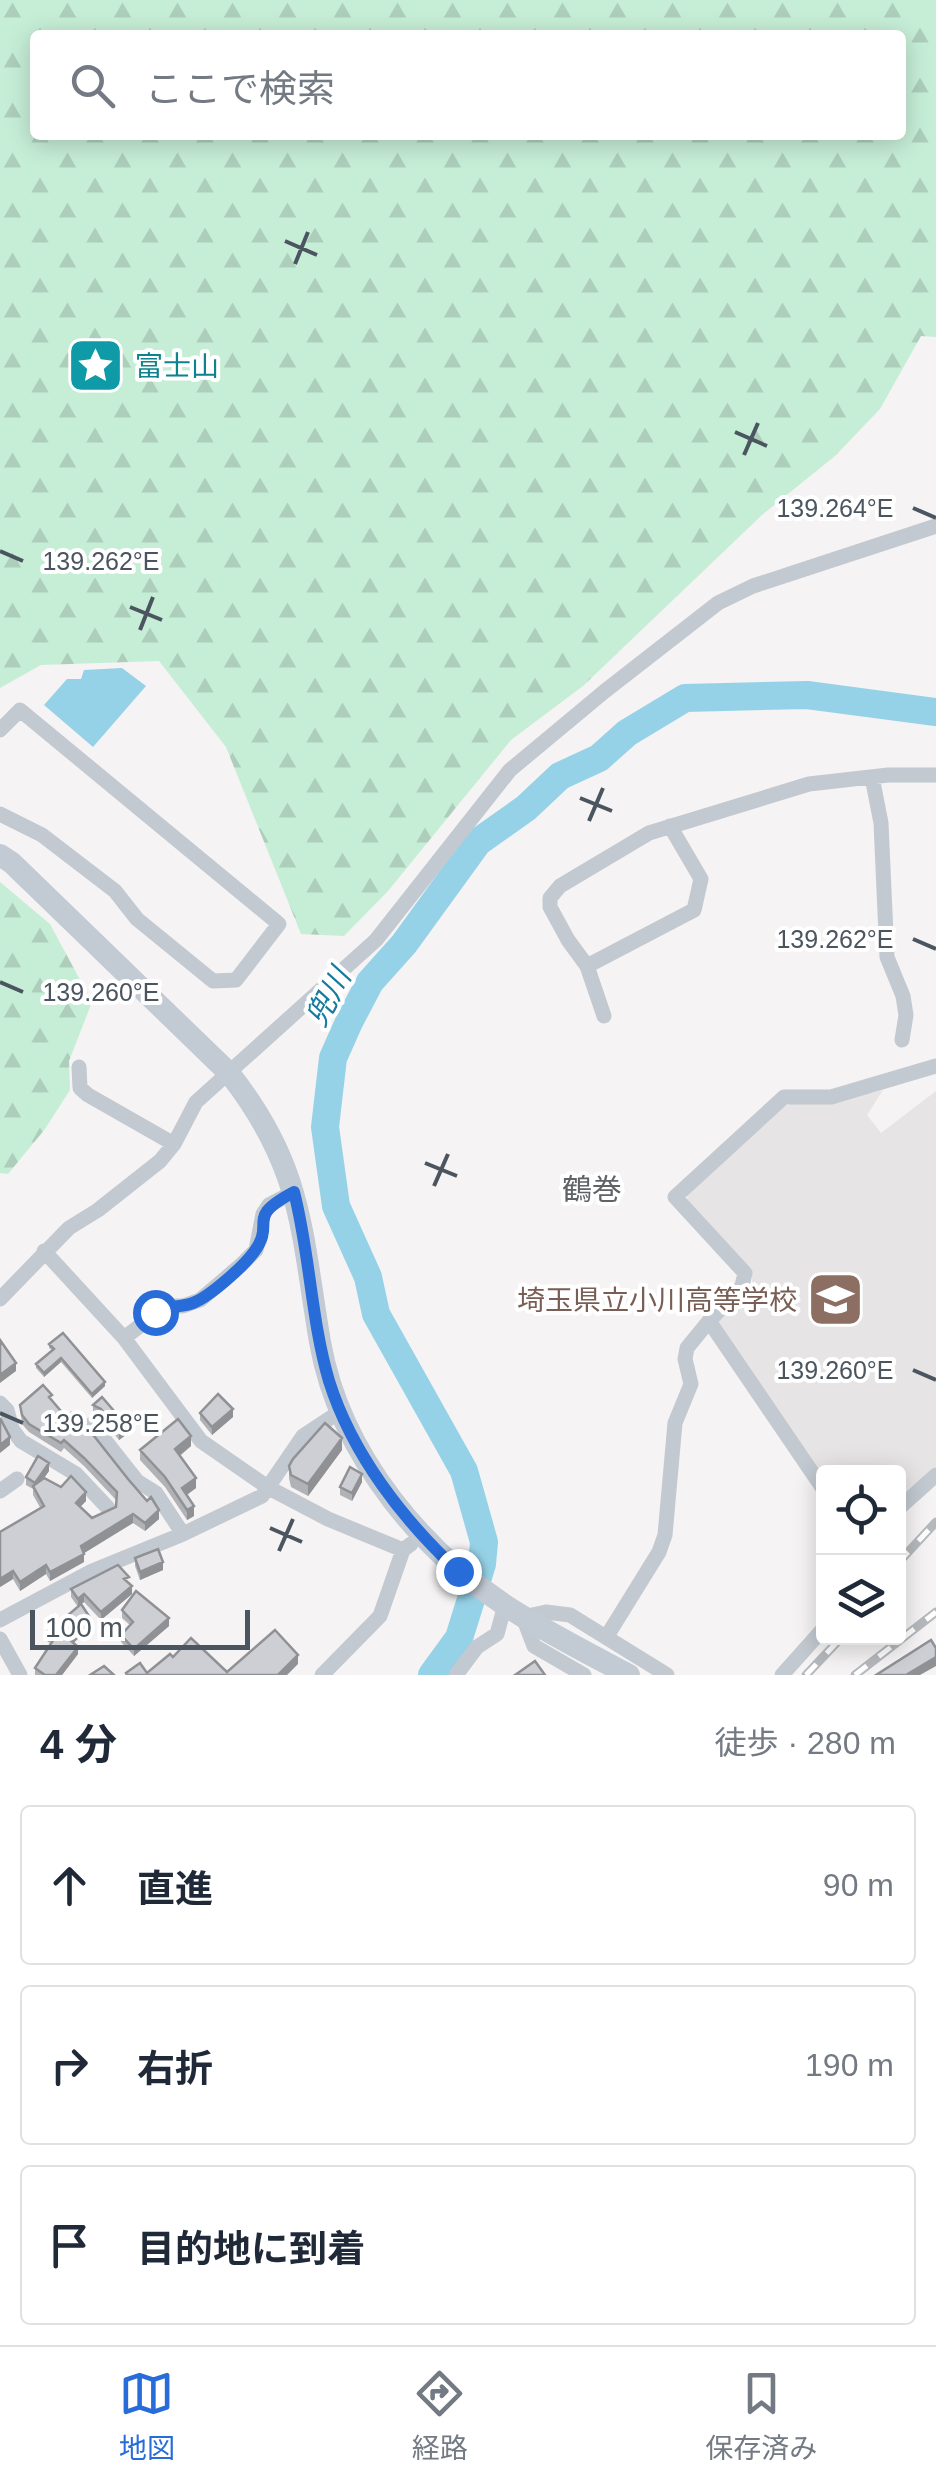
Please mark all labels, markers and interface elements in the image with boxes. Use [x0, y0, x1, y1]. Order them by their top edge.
search box [30, 30, 906, 140]
icon: search [65, 58, 120, 113]
text: ここで検索 [145, 68, 335, 110]
place icon: 富士山 [66, 336, 126, 396]
place label: 富士山 [135, 351, 219, 382]
text: 139.264°E [776, 494, 894, 522]
text: 139.262°E [42, 547, 160, 575]
text: 139.262°E [776, 925, 894, 953]
water label: 兜川 [299, 960, 358, 1031]
text: 139.260°E [42, 978, 160, 1006]
district label: 鶴巻 [562, 1173, 622, 1206]
school or university icon: 埼玉県立小川高等学校 [806, 1270, 866, 1330]
place label: 埼玉県立小川高等学校 [517, 1285, 797, 1316]
route start [133, 1290, 179, 1336]
text: 139.260°E [776, 1356, 894, 1384]
text: 139.258°E [42, 1409, 160, 1437]
map controls [816, 1465, 906, 1645]
button: locate [816, 1465, 906, 1555]
route end [436, 1549, 482, 1595]
button: layers [816, 1555, 906, 1645]
scale bar [30, 1605, 250, 1650]
text: 100 m [45, 1612, 123, 1643]
text: 4 分 [40, 1721, 117, 1768]
text: 徒歩 · 280 m [715, 1725, 896, 1761]
icon: ahead [42, 1858, 97, 1913]
text: 90 m [823, 1867, 894, 1903]
text: 直進 [137, 1868, 213, 1910]
icon: right [42, 2038, 97, 2093]
text: 190 m [805, 2047, 894, 2083]
text: 右折 [137, 2048, 213, 2090]
icon: arrive [42, 2218, 97, 2273]
text: 目的地に到着 [137, 2228, 365, 2270]
tab: 地図 [119, 2366, 175, 2466]
tab: 経路 [412, 2366, 468, 2466]
tab: 保存済み [705, 2366, 817, 2466]

